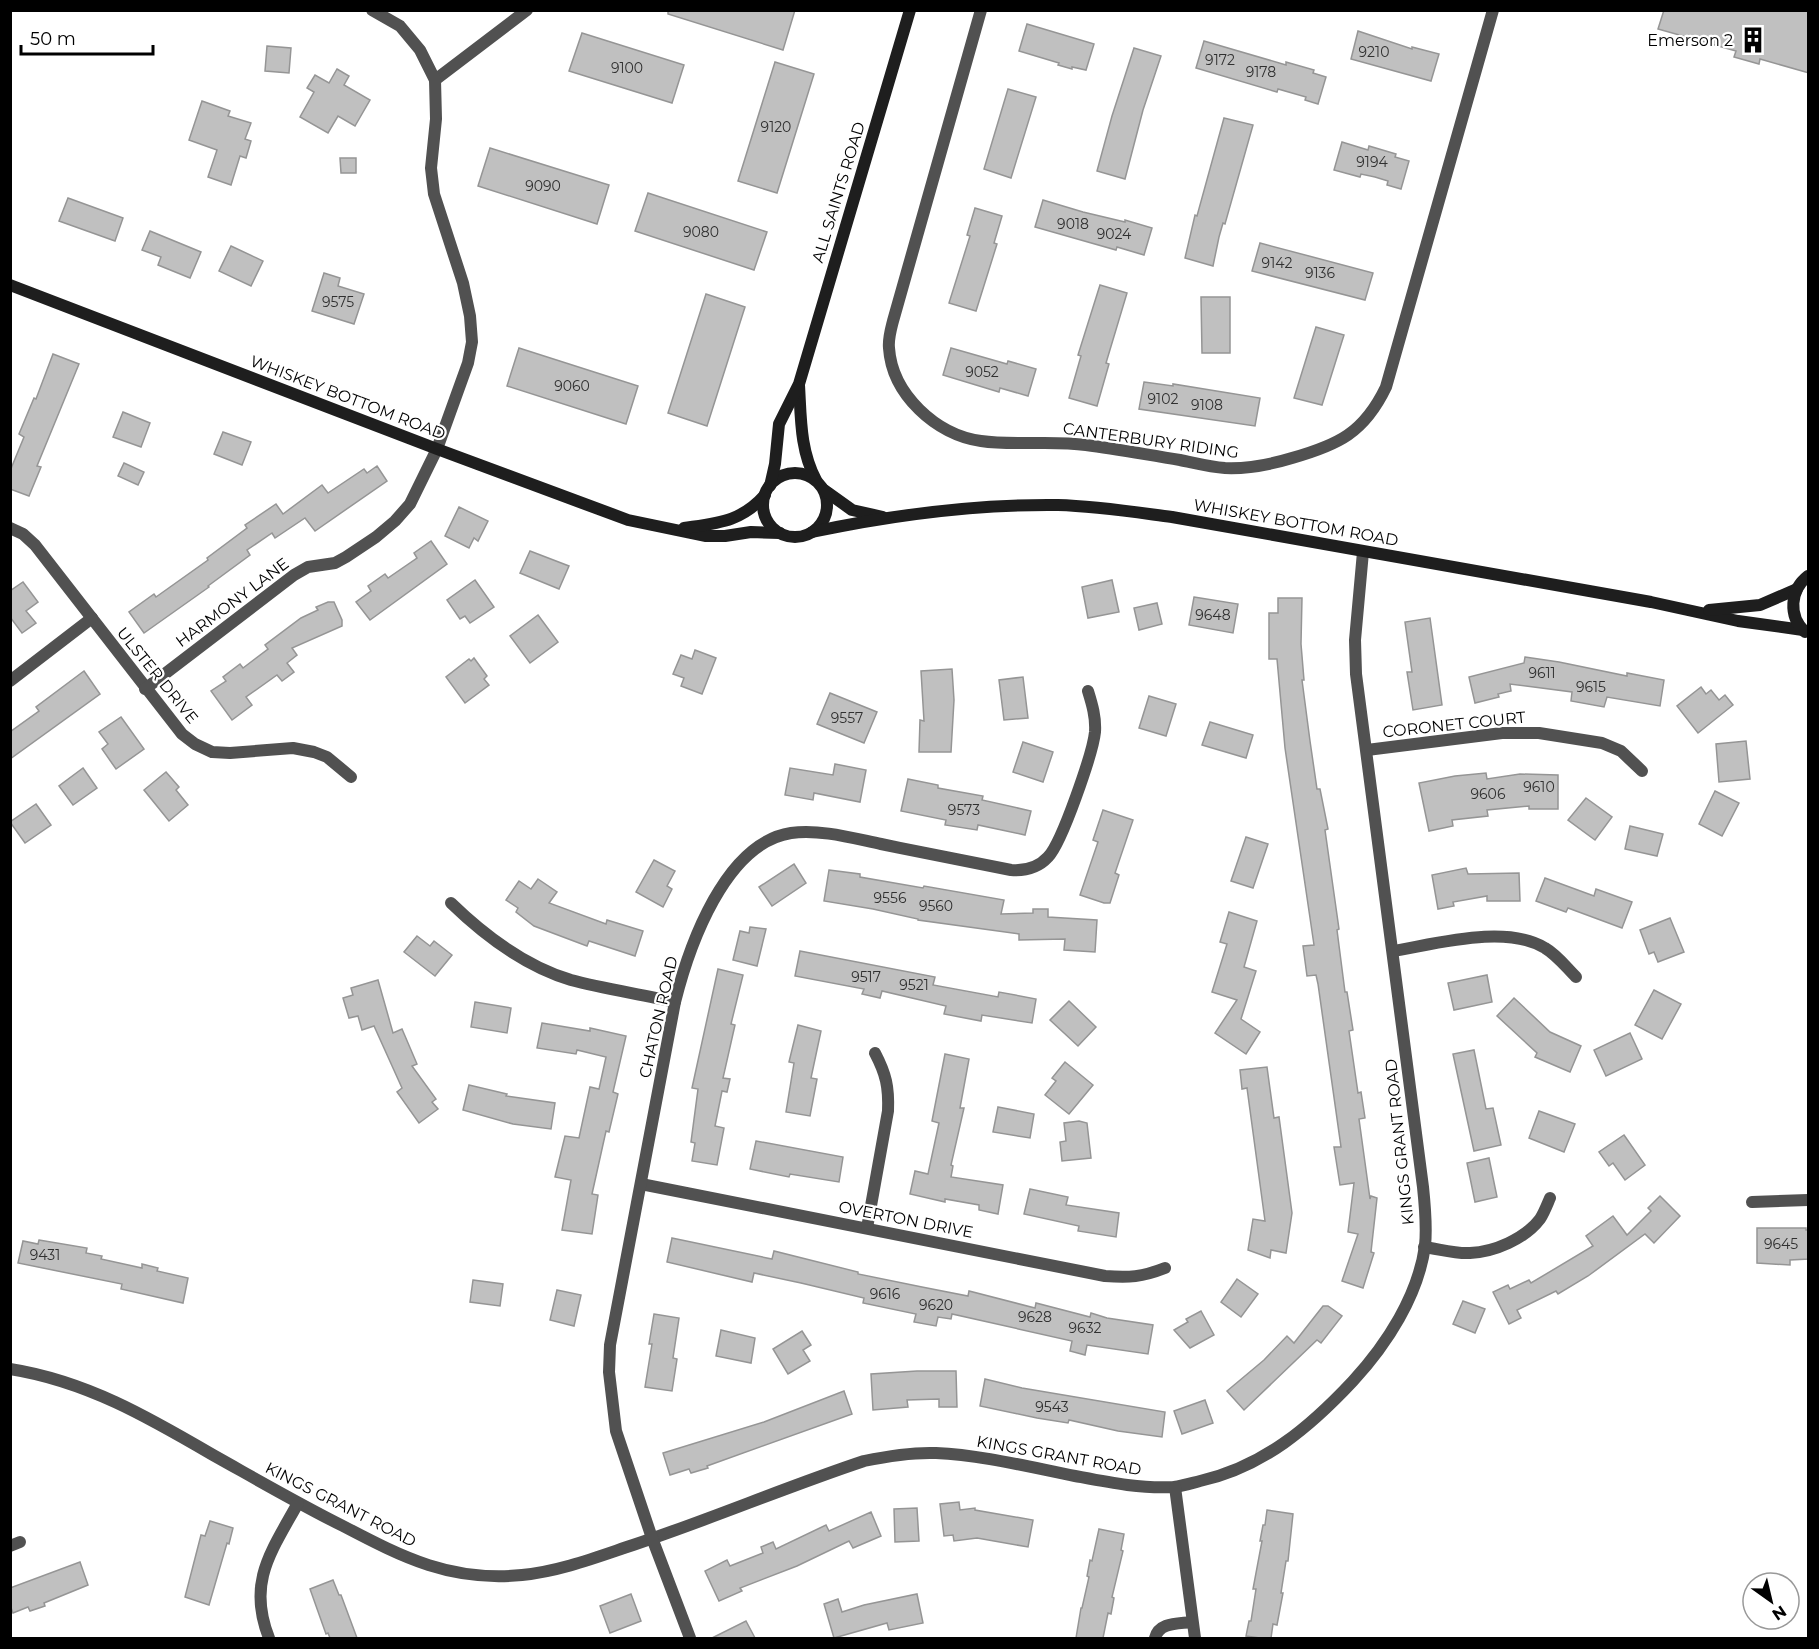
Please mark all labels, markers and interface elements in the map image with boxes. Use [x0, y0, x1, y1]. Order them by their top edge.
scale bar [21, 18, 153, 56]
building icon: Emerson 2 [1738, 25, 1768, 55]
text: 50 m [30, 28, 76, 50]
place label: Emerson 2 [1647, 31, 1733, 50]
house number: 9210 [1359, 43, 1389, 61]
house number: 9172 [1205, 51, 1235, 69]
house number: 9100 [611, 59, 643, 77]
house number: 9178 [1246, 63, 1276, 81]
house number: 9120 [761, 118, 791, 136]
street label: ALL SAINTS ROAD [808, 119, 869, 265]
house number: 9194 [1356, 153, 1388, 171]
house number: 9090 [525, 177, 561, 195]
house number: 9018 [1057, 215, 1089, 233]
house number: 9080 [683, 223, 719, 241]
house number: 9024 [1097, 225, 1132, 243]
house number: 9142 [1262, 254, 1292, 272]
house number: 9136 [1305, 264, 1335, 282]
house number: 9575 [322, 293, 354, 311]
street label: WHISKEY BOTTOM ROAD [247, 351, 448, 444]
house number: 9052 [965, 363, 999, 381]
house number: 9060 [554, 377, 590, 395]
house number: 9102 [1148, 390, 1178, 408]
house number: 9108 [1191, 396, 1223, 414]
street label: CANTERBURY RIDING [1062, 419, 1240, 462]
street label: WHISKEY BOTTOM ROAD [1192, 495, 1400, 550]
street label: HARMONY LANE [172, 554, 293, 651]
house number: 9648 [1195, 606, 1231, 624]
street label: ULSTER DRIVE [113, 623, 202, 727]
house number: 9611 [1528, 664, 1556, 682]
house number: 9615 [1576, 678, 1606, 696]
street label: CORONET COURT [1382, 707, 1527, 741]
house number: 9557 [831, 709, 863, 727]
house number: 9610 [1523, 778, 1555, 796]
house number: 9606 [1471, 785, 1506, 803]
house number: 9573 [948, 801, 980, 819]
house number: 9556 [874, 889, 907, 907]
house number: 9560 [919, 897, 953, 915]
street label: CHATON ROAD [635, 954, 682, 1080]
house number: 9517 [851, 968, 881, 986]
house number: 9521 [899, 976, 929, 994]
street label: KINGS GRANT ROAD [1381, 1058, 1418, 1226]
street label: OVERTON DRIVE [837, 1197, 975, 1242]
house number: 9645 [1764, 1235, 1798, 1253]
house number: 9431 [30, 1246, 60, 1264]
house number: 9616 [870, 1285, 901, 1303]
house number: 9620 [919, 1296, 953, 1314]
house number: 9628 [1018, 1308, 1052, 1326]
house number: 9632 [1069, 1319, 1101, 1337]
house number: 9543 [1035, 1398, 1069, 1416]
street label: KINGS GRANT ROAD [975, 1432, 1143, 1479]
street label: KINGS GRANT ROAD [262, 1458, 419, 1551]
north arrow [1741, 1571, 1801, 1631]
text: N [1768, 1602, 1790, 1625]

